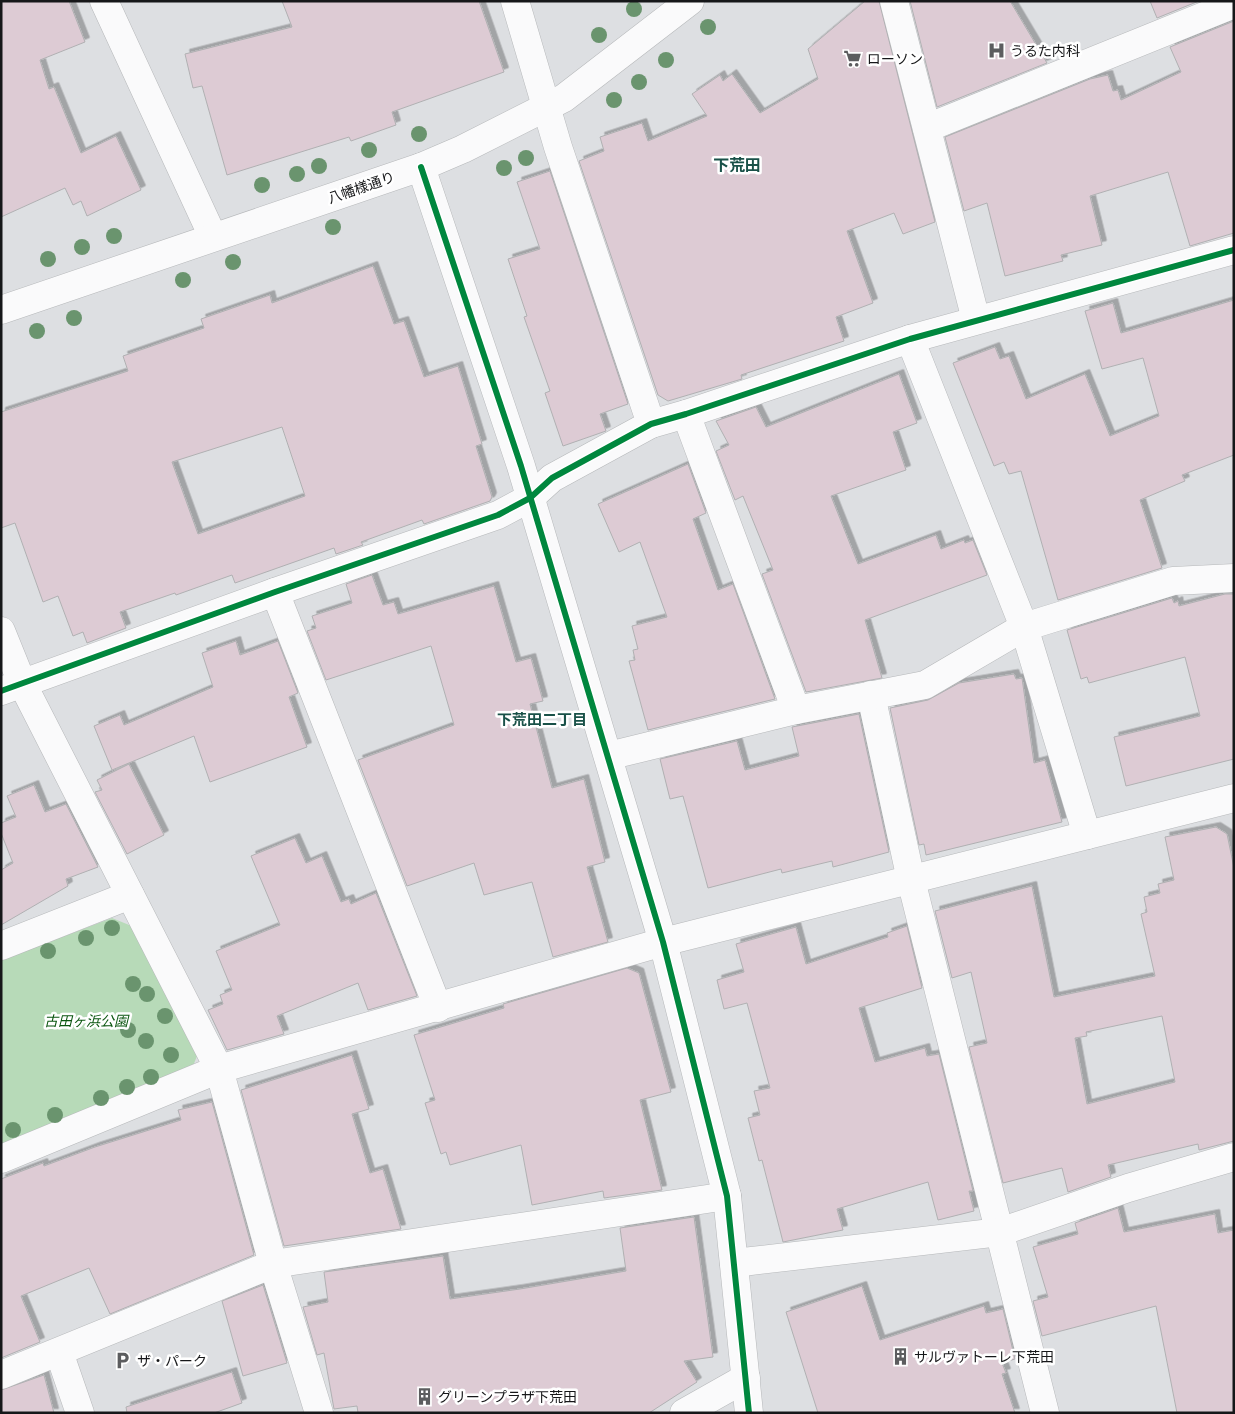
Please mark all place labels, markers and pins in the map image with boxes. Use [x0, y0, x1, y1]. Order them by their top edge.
hospital icon: うるた内科 [986, 40, 1006, 60]
place label: うるた内科 [1010, 41, 1080, 60]
supermarket icon: ローソン [843, 48, 863, 68]
place label: ローソン [867, 49, 923, 68]
building icon: サルヴァトーレ下荒田 [890, 1346, 910, 1366]
place label: サルヴァトーレ下荒田 [914, 1347, 1054, 1366]
parking icon: ザ・パーク [113, 1350, 133, 1370]
place label: ザ・パーク [137, 1351, 207, 1370]
building icon: グリーンプラザ下荒田 [414, 1386, 434, 1406]
place label: グリーンプラザ下荒田 [438, 1387, 577, 1406]

